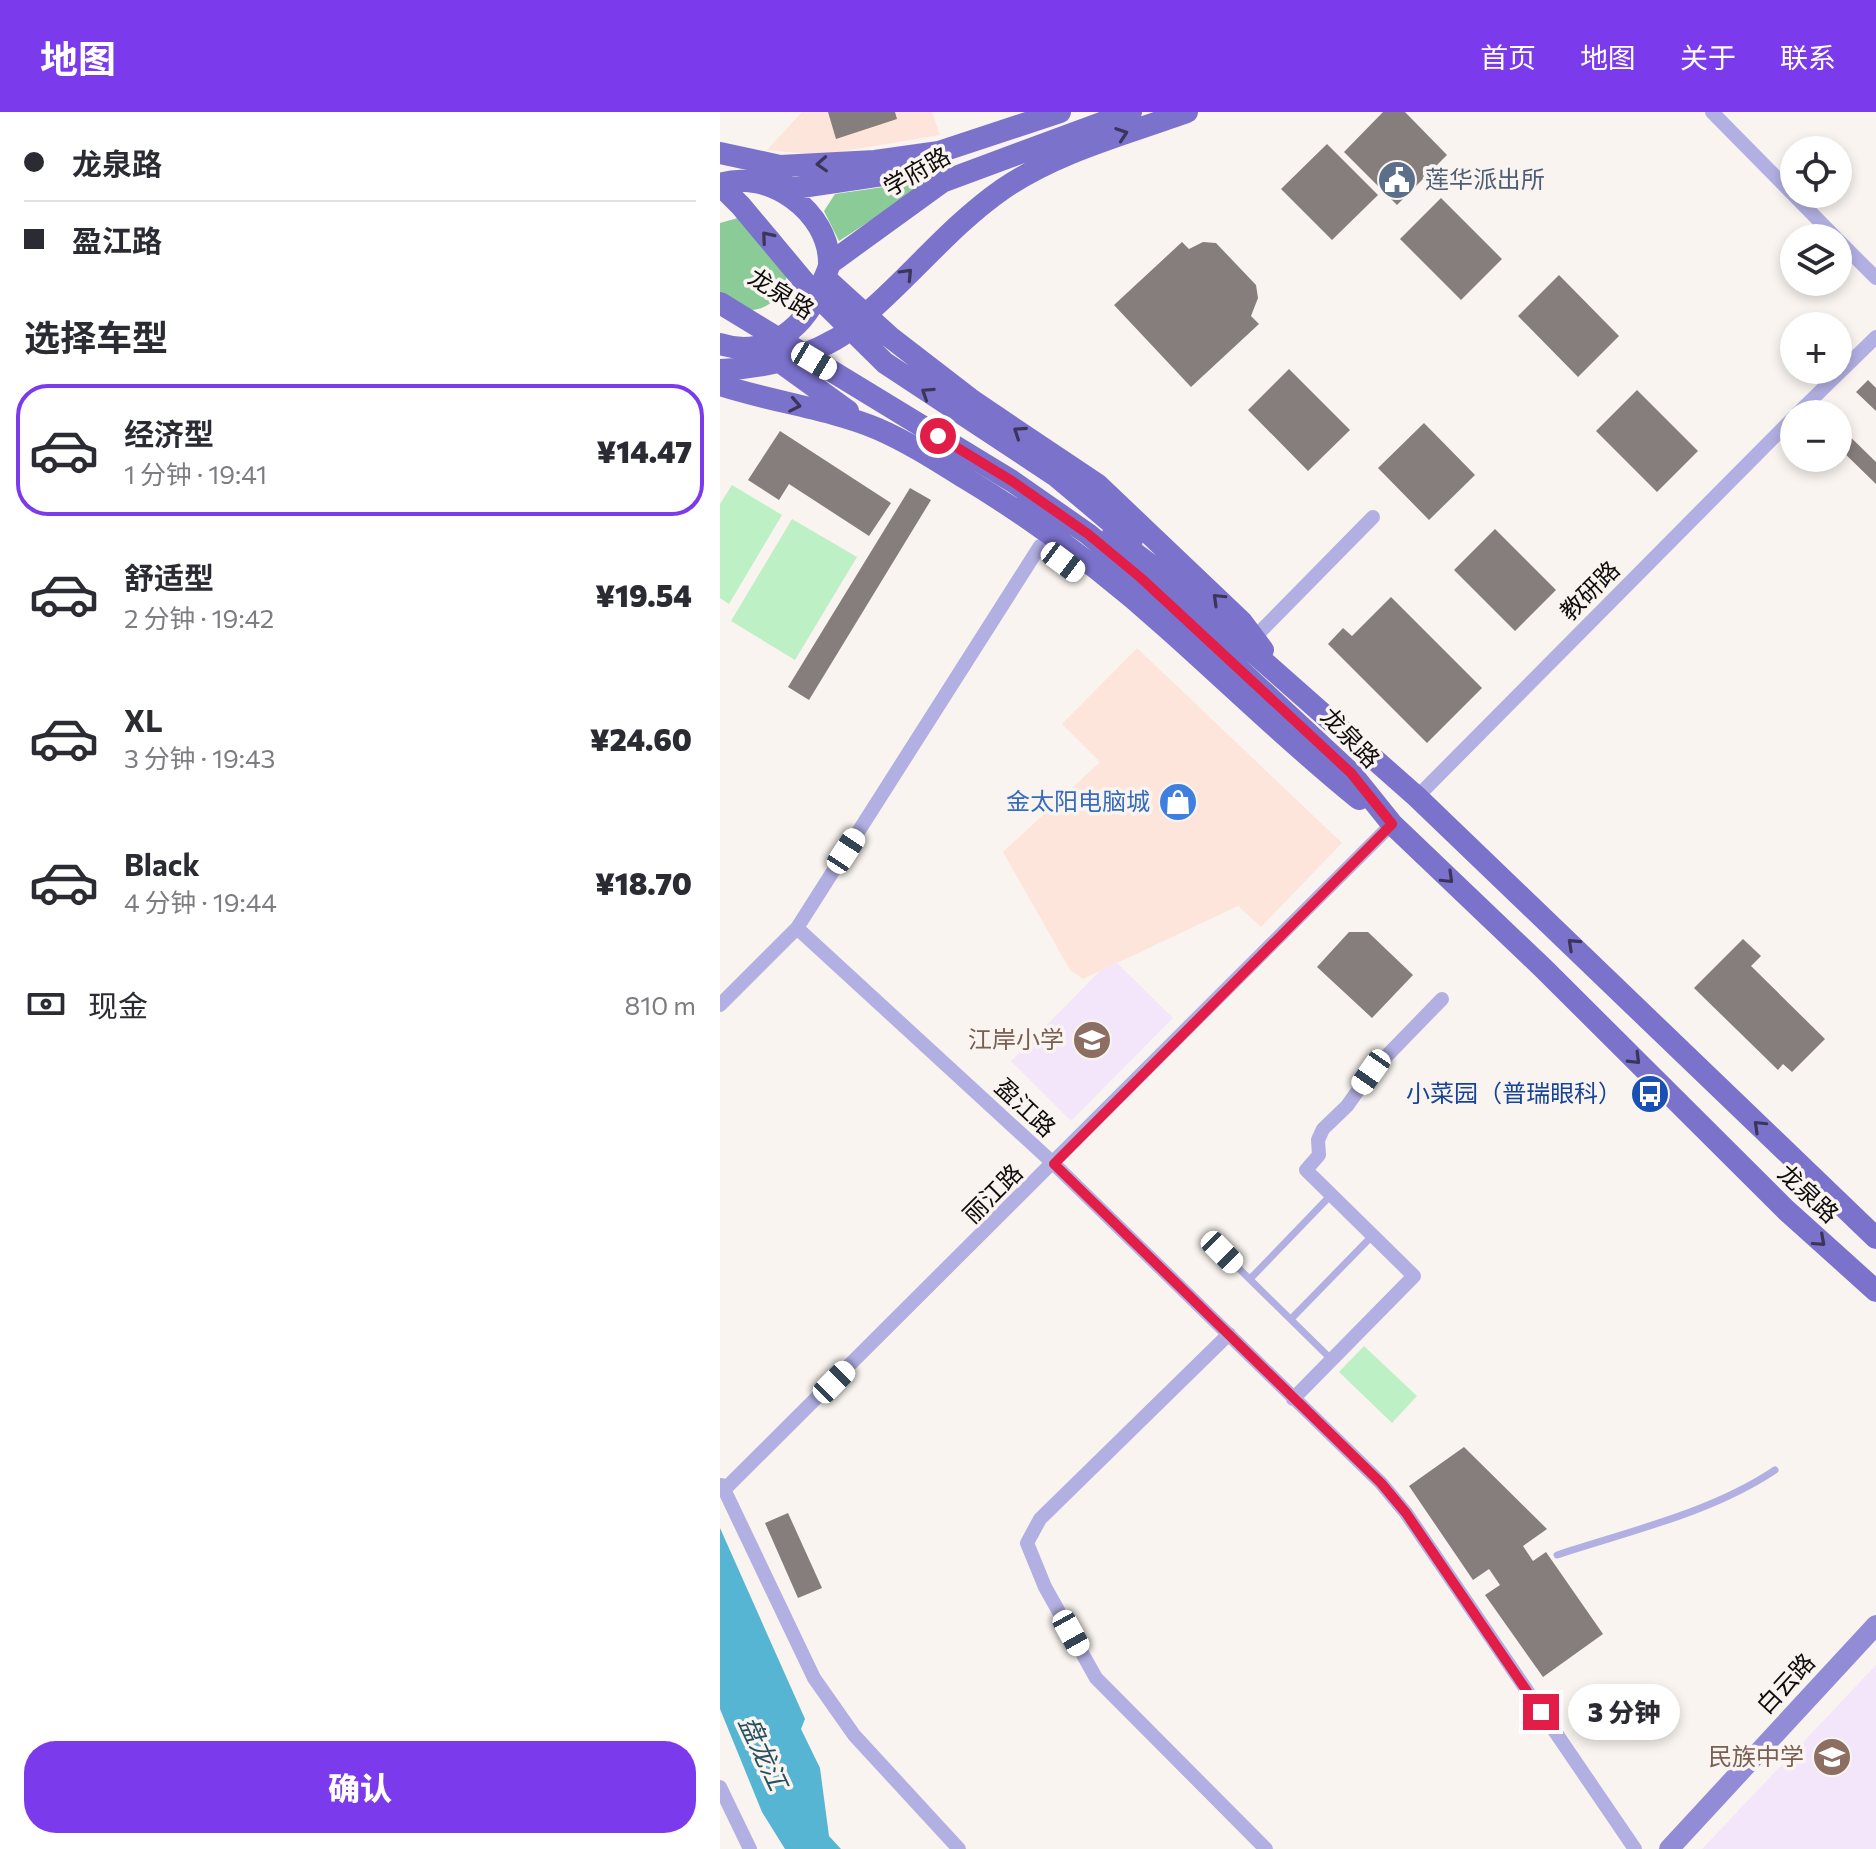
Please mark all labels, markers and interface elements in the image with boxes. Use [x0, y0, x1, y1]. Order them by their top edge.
text: 地图 [40, 34, 116, 81]
text: 首页 [1480, 40, 1536, 74]
text: 地图 [1580, 40, 1636, 74]
text: 关于 [1680, 40, 1736, 74]
text: 联系 [1780, 40, 1836, 74]
one-way arrow [1114, 127, 1128, 143]
map controls [1780, 136, 1852, 472]
button: locate [1780, 136, 1852, 208]
street label: 学府路 [878, 140, 955, 201]
text: 龙泉路 [72, 144, 162, 181]
one-way arrow [815, 155, 828, 172]
public building icon: 莲华派出所 [1376, 159, 1418, 201]
place label: 莲华派出所 [1425, 164, 1545, 193]
text: 盈江路 [72, 221, 162, 258]
button: layers [1780, 224, 1852, 296]
one-way arrow [762, 232, 777, 246]
street label: 龙泉路 [744, 261, 820, 324]
one-way arrow [898, 269, 913, 283]
button: + [1780, 312, 1852, 384]
text: 选择车型 [24, 314, 168, 358]
car [787, 338, 841, 384]
one-way arrow [922, 388, 936, 403]
one-way arrow [788, 395, 802, 412]
button: − [1780, 400, 1852, 472]
icon: car [28, 414, 100, 486]
text: 经济型 [124, 414, 214, 451]
route start [920, 418, 956, 454]
one-way arrow [1014, 427, 1028, 442]
text: ¥14.47 [597, 432, 692, 469]
text: 1 分钟 · 19:41 [124, 458, 267, 489]
car [1037, 538, 1089, 586]
street label: 教研路 [1553, 554, 1625, 626]
icon: car [28, 558, 100, 630]
text: 舒适型 [124, 558, 214, 595]
text: ¥19.54 [595, 576, 692, 613]
one-way arrow [1213, 593, 1227, 608]
text: 2 分钟 · 19:42 [124, 602, 274, 633]
text: XL [124, 701, 163, 738]
street label: 龙泉路 [1316, 701, 1387, 773]
icon: car [28, 702, 100, 774]
text: ¥24.60 [590, 720, 692, 757]
text: 3 分钟 · 19:43 [124, 742, 275, 773]
shop icon: 金太阳电脑城 [1157, 781, 1199, 823]
place label: 金太阳电脑城 [1006, 786, 1150, 815]
car [823, 824, 869, 878]
text: Black [124, 845, 200, 882]
icon: car [28, 846, 100, 918]
text: ¥18.70 [595, 864, 692, 901]
one-way arrow [1439, 869, 1453, 883]
text: 4 分钟 · 19:44 [124, 886, 277, 917]
one-way arrow [1568, 939, 1582, 954]
icon: cash [24, 982, 68, 1026]
text: 现金 [88, 986, 148, 1023]
text: 810 m [624, 989, 696, 1020]
school or university icon: 江岸小学 [1071, 1019, 1113, 1061]
place label: 江岸小学 [968, 1024, 1064, 1053]
car [1347, 1045, 1395, 1099]
one-way arrow [1625, 1050, 1640, 1064]
street label: 盈江路 [990, 1072, 1062, 1142]
bus stop icon: 小菜园（普瑞眼科） [1629, 1073, 1671, 1115]
place label: 小菜园（普瑞眼科） [1406, 1078, 1622, 1107]
one-way arrow [1754, 1120, 1768, 1135]
street label: 丽江路 [956, 1157, 1028, 1229]
street label: 龙泉路 [1773, 1158, 1845, 1228]
car [1197, 1227, 1247, 1277]
one-way arrow [1811, 1231, 1826, 1246]
car [809, 1357, 859, 1407]
car [1049, 1606, 1093, 1660]
street label: 白云路 [1750, 1647, 1820, 1719]
callout: 3 分钟 [1569, 1684, 1681, 1740]
route end [1523, 1694, 1559, 1730]
text: 3 分钟 [1588, 1696, 1660, 1727]
water label: 盘龙江 [734, 1710, 796, 1797]
school or university icon: 民族中学 [1811, 1736, 1853, 1778]
button: 确认 [24, 1741, 696, 1833]
place label: 民族中学 [1708, 1741, 1804, 1770]

